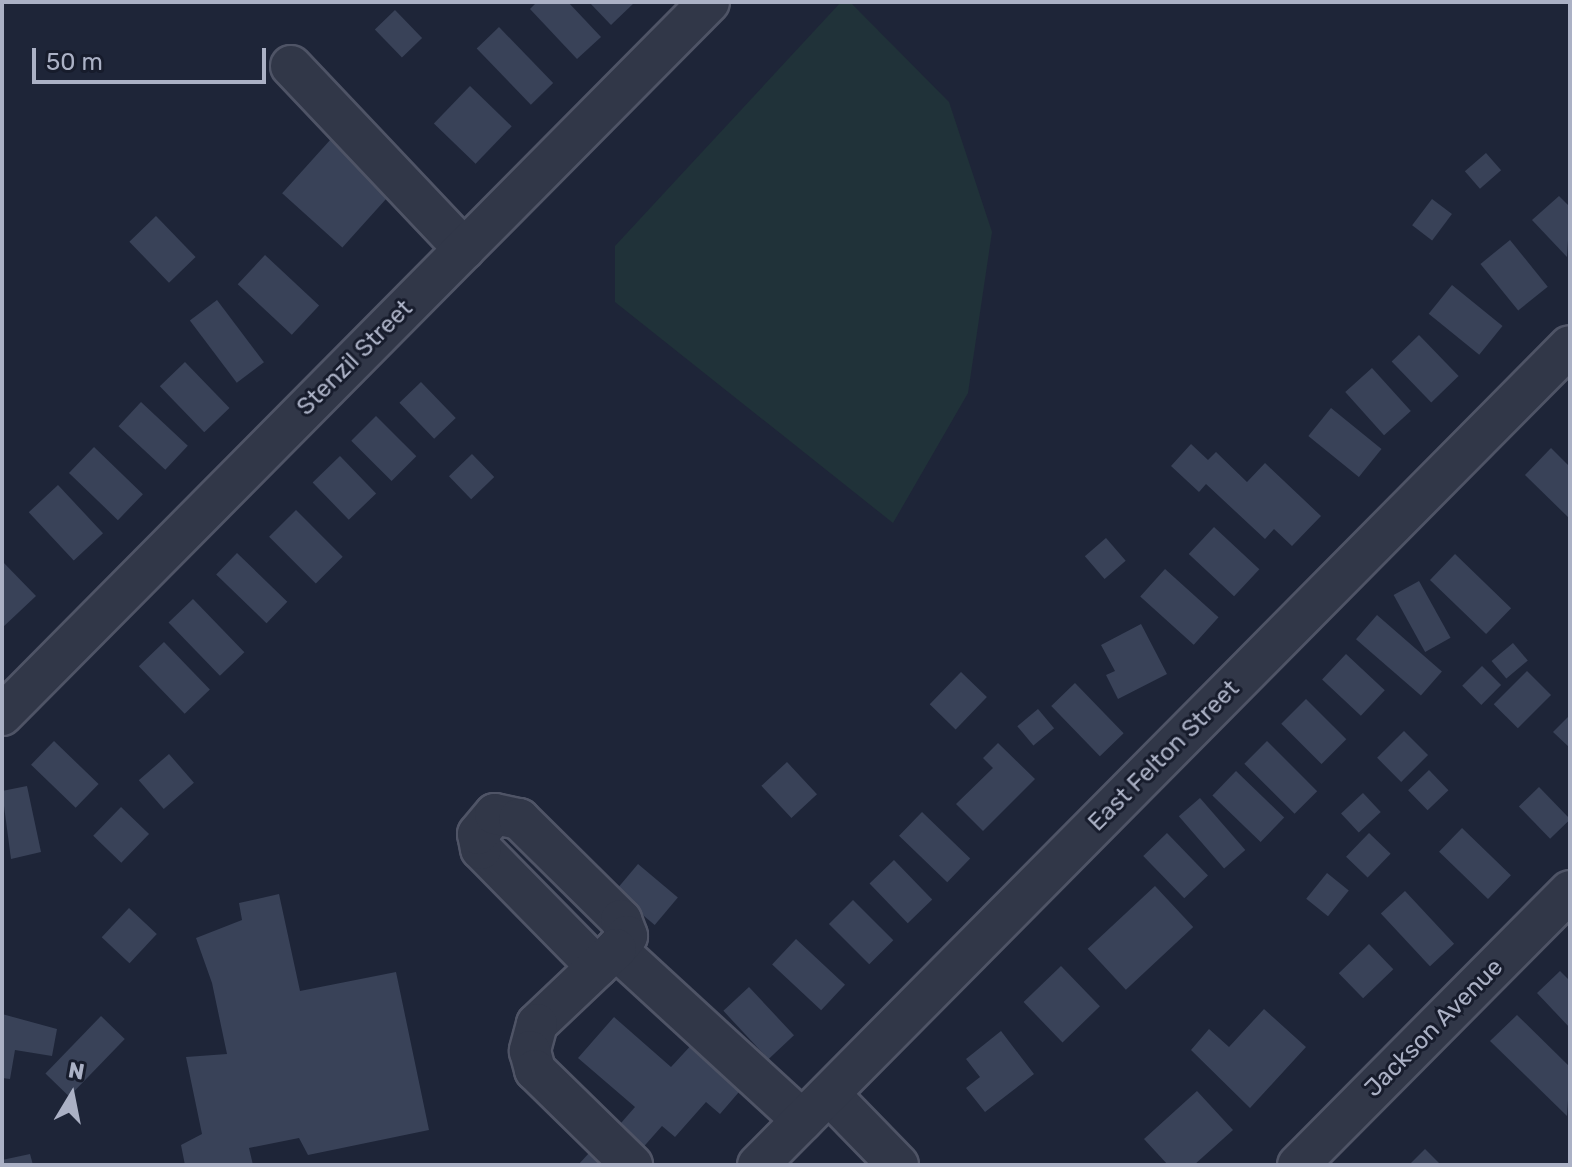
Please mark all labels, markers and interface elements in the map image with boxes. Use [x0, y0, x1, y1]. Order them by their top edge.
scale bar [36, 32, 270, 82]
text: 50 m [46, 48, 103, 76]
street label: Stenzil Street [291, 294, 419, 422]
street label: East Felton Street [1083, 675, 1245, 837]
street label: Jackson Avenue [1359, 953, 1509, 1103]
north arrow [32, 1055, 112, 1135]
text: N [66, 1056, 86, 1086]

